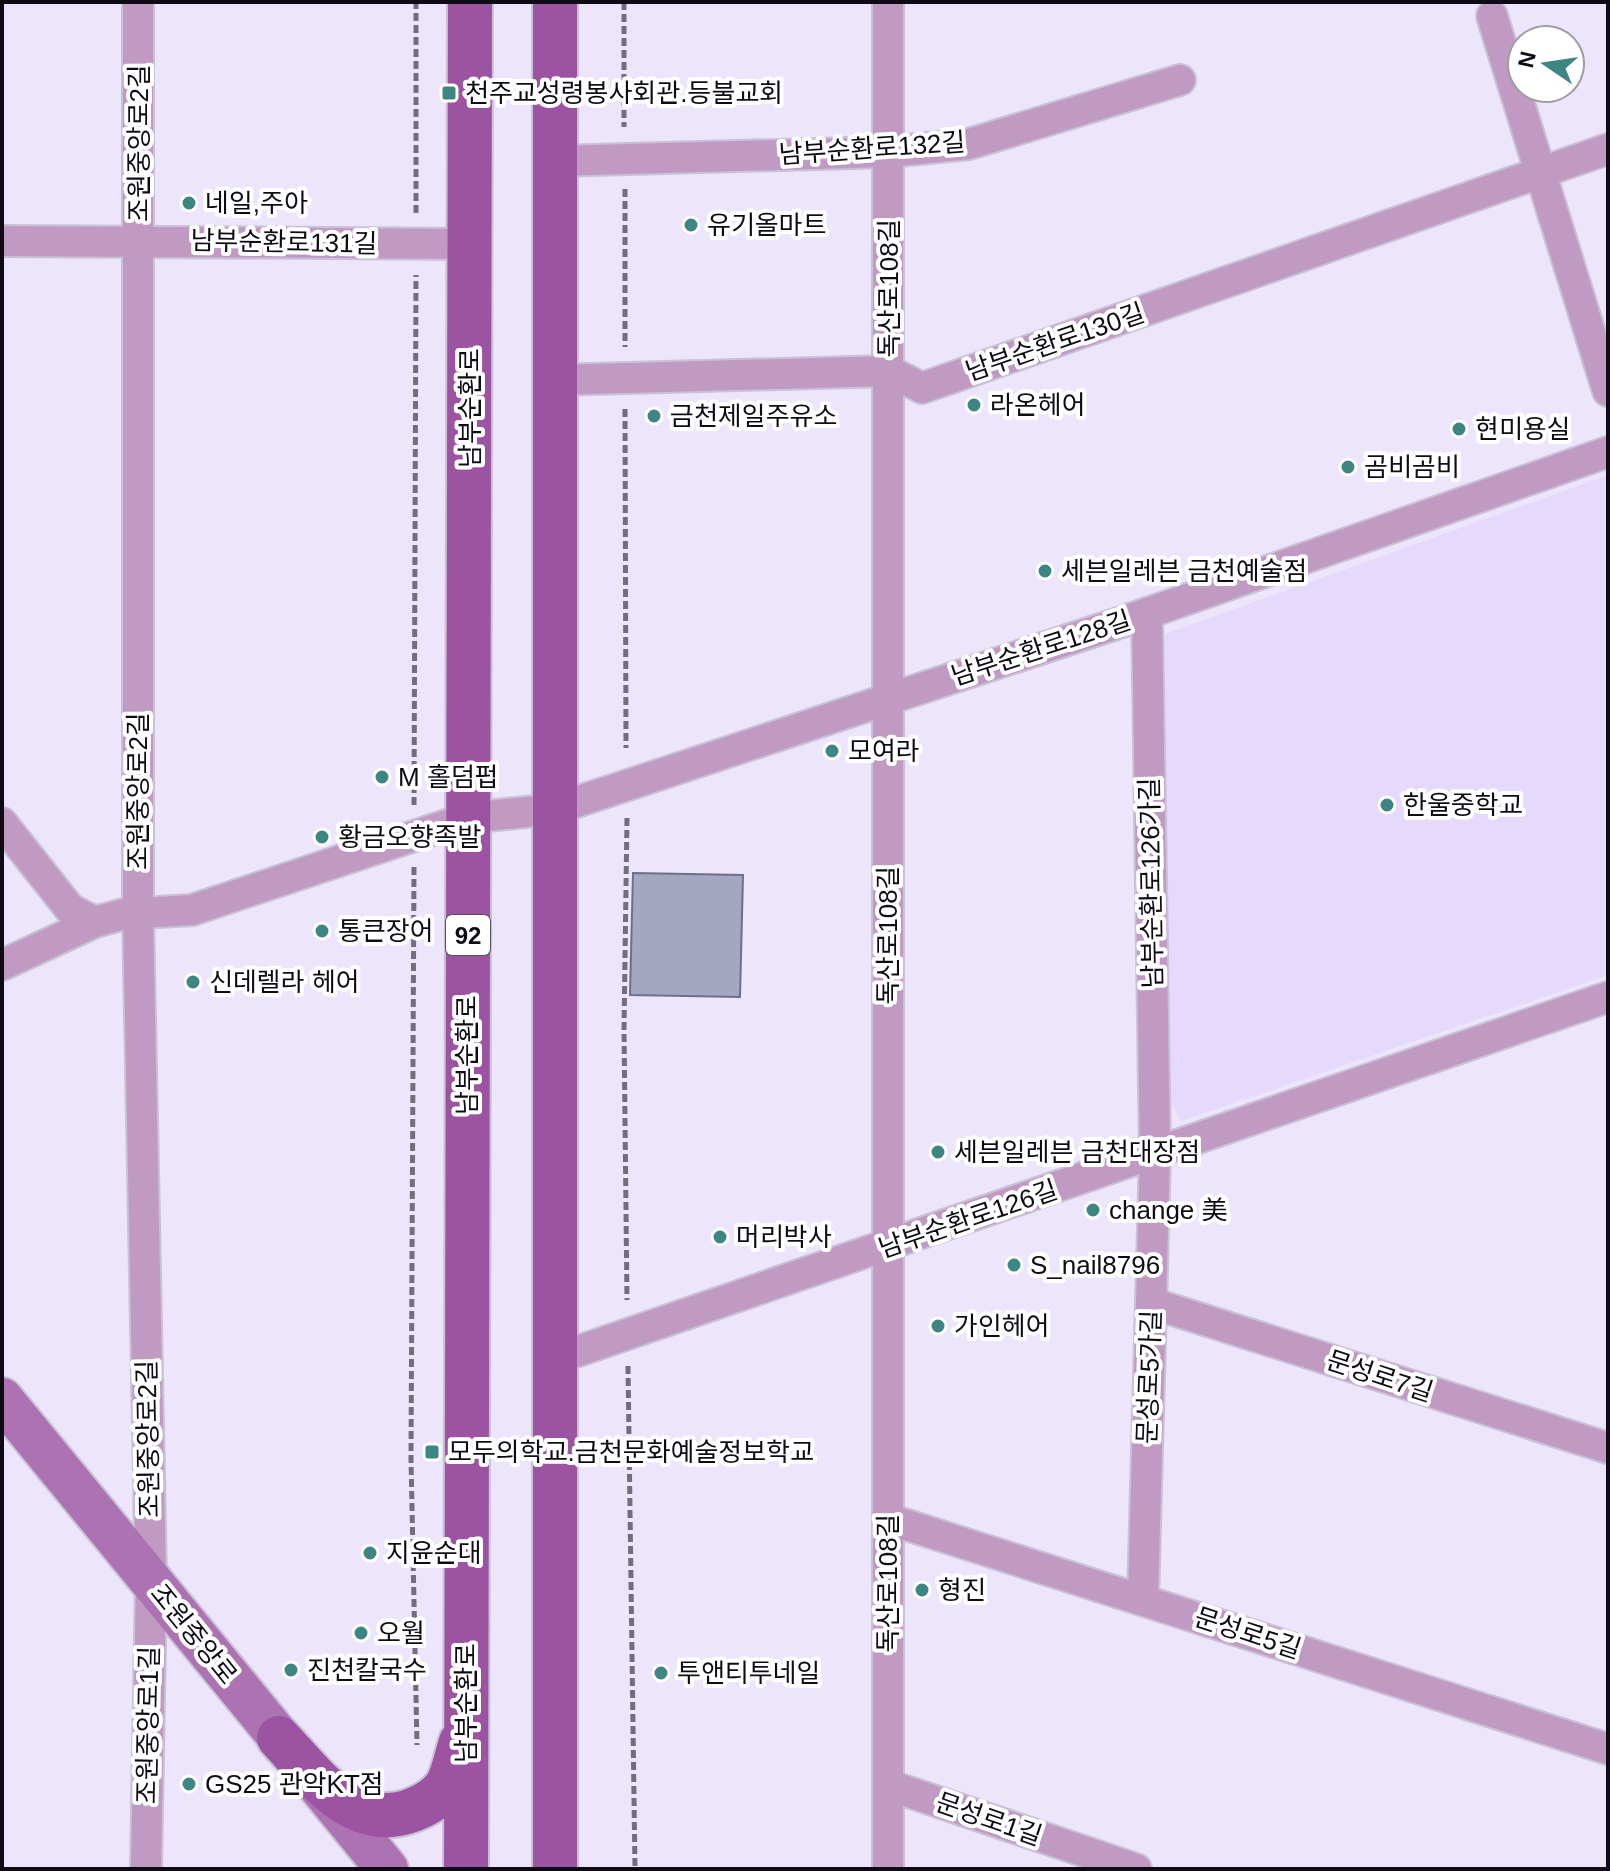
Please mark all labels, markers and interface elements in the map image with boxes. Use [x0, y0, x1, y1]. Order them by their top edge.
north arrow [1506, 24, 1586, 104]
text: N [1513, 49, 1541, 70]
street label: 조원중앙로2길 [124, 64, 154, 222]
place label: 천주교성령봉사회관.등불교회 [465, 78, 783, 108]
marker: 천주교성령봉사회관.등불교회 [440, 84, 458, 102]
street label: 남부순환로132길 [778, 127, 966, 169]
place label: 네일,주아 [205, 188, 308, 218]
marker: 네일,주아 [180, 194, 198, 212]
place label: 유기올마트 [707, 210, 827, 240]
marker: 유기올마트 [682, 216, 700, 234]
street label: 독산로108길 [874, 218, 904, 358]
street label: 남부순환로131길 [190, 225, 378, 259]
street label: 남부순환로130길 [962, 297, 1148, 387]
street label: 남부순환로 [455, 348, 485, 468]
place label: 라온헤어 [990, 390, 1086, 420]
marker: 라온헤어 [965, 396, 983, 414]
place label: 금천제일주유소 [670, 401, 837, 431]
marker: 금천제일주유소 [645, 407, 663, 425]
place label: 현미용실 [1475, 414, 1571, 444]
marker: 현미용실 [1450, 420, 1468, 438]
place label: 곰비곰비 [1364, 452, 1460, 482]
marker: 곰비곰비 [1339, 458, 1357, 476]
place label: 세븐일레븐 금천예술점 [1061, 556, 1307, 586]
marker: 세븐일레븐 금천예술점 [1036, 562, 1054, 580]
street label: 남부순환로128길 [947, 605, 1135, 691]
street label: 조원중앙로2길 [123, 712, 153, 870]
place label: 모여라 [848, 736, 920, 766]
marker: 모여라 [823, 742, 841, 760]
place label: M 홀덤펍 [398, 762, 499, 792]
marker: M 홀덤펍 [373, 768, 391, 786]
street label: 남부순환로126가길 [1134, 777, 1168, 989]
place label: 한울중학교 [1403, 790, 1523, 820]
marker: 한울중학교 [1378, 796, 1396, 814]
place label: 황금오향족발 [338, 822, 482, 852]
marker: 황금오향족발 [313, 828, 331, 846]
street label: 독산로108길 [873, 865, 903, 1005]
road number: 92 [446, 915, 490, 955]
place label: 통큰장어 [338, 916, 434, 946]
marker: 통큰장어 [313, 922, 331, 940]
place label: 신데렐라 헤어 [209, 967, 360, 997]
marker: 신데렐라 헤어 [184, 973, 202, 991]
street label: 남부순환로 [452, 995, 482, 1115]
place label: 세븐일레븐 금천대장점 [954, 1137, 1200, 1167]
marker: 세븐일레븐 금천대장점 [929, 1143, 947, 1161]
street label: 남부순환로126길 [875, 1174, 1061, 1264]
place label: change 美 [1109, 1195, 1228, 1225]
marker: change 美 [1084, 1201, 1102, 1219]
place label: 머리박사 [736, 1222, 832, 1252]
marker: 머리박사 [711, 1228, 729, 1246]
place label: S_nail8796 [1030, 1250, 1160, 1280]
marker: S_nail8796 [1005, 1256, 1023, 1274]
street label: 문성로5가길 [1132, 1309, 1166, 1445]
place label: 가인헤어 [954, 1311, 1050, 1341]
marker: 가인헤어 [929, 1317, 947, 1335]
street label: 문성로7길 [1323, 1345, 1437, 1407]
street label: 조원중앙로2길 [132, 1360, 164, 1518]
place label: 모두의학교.금천문화예술정보학교 [448, 1437, 814, 1467]
marker: 모두의학교.금천문화예술정보학교 [423, 1443, 441, 1461]
street label: 독산로108길 [873, 1513, 903, 1653]
place label: 지윤순대 [386, 1538, 482, 1568]
marker: 지윤순대 [361, 1544, 379, 1562]
place label: 형진 [938, 1575, 986, 1605]
street label: 조원중앙로 [145, 1578, 243, 1690]
marker: 형진 [913, 1581, 931, 1599]
street label: 문성로5길 [1191, 1602, 1305, 1664]
place label: 오월 [377, 1618, 425, 1648]
marker: 오월 [352, 1624, 370, 1642]
street label: 남부순환로 [451, 1643, 481, 1763]
street label: 조원중앙로1길 [132, 1646, 164, 1804]
place label: 진천칼국수 [307, 1655, 427, 1685]
place label: 투앤티투네일 [677, 1658, 821, 1688]
marker: 진천칼국수 [282, 1661, 300, 1679]
marker: 투앤티투네일 [652, 1664, 670, 1682]
place label: GS25 관악KT점 [205, 1769, 384, 1799]
marker: GS25 관악KT점 [180, 1775, 198, 1793]
street label: 문성로1길 [932, 1787, 1046, 1851]

